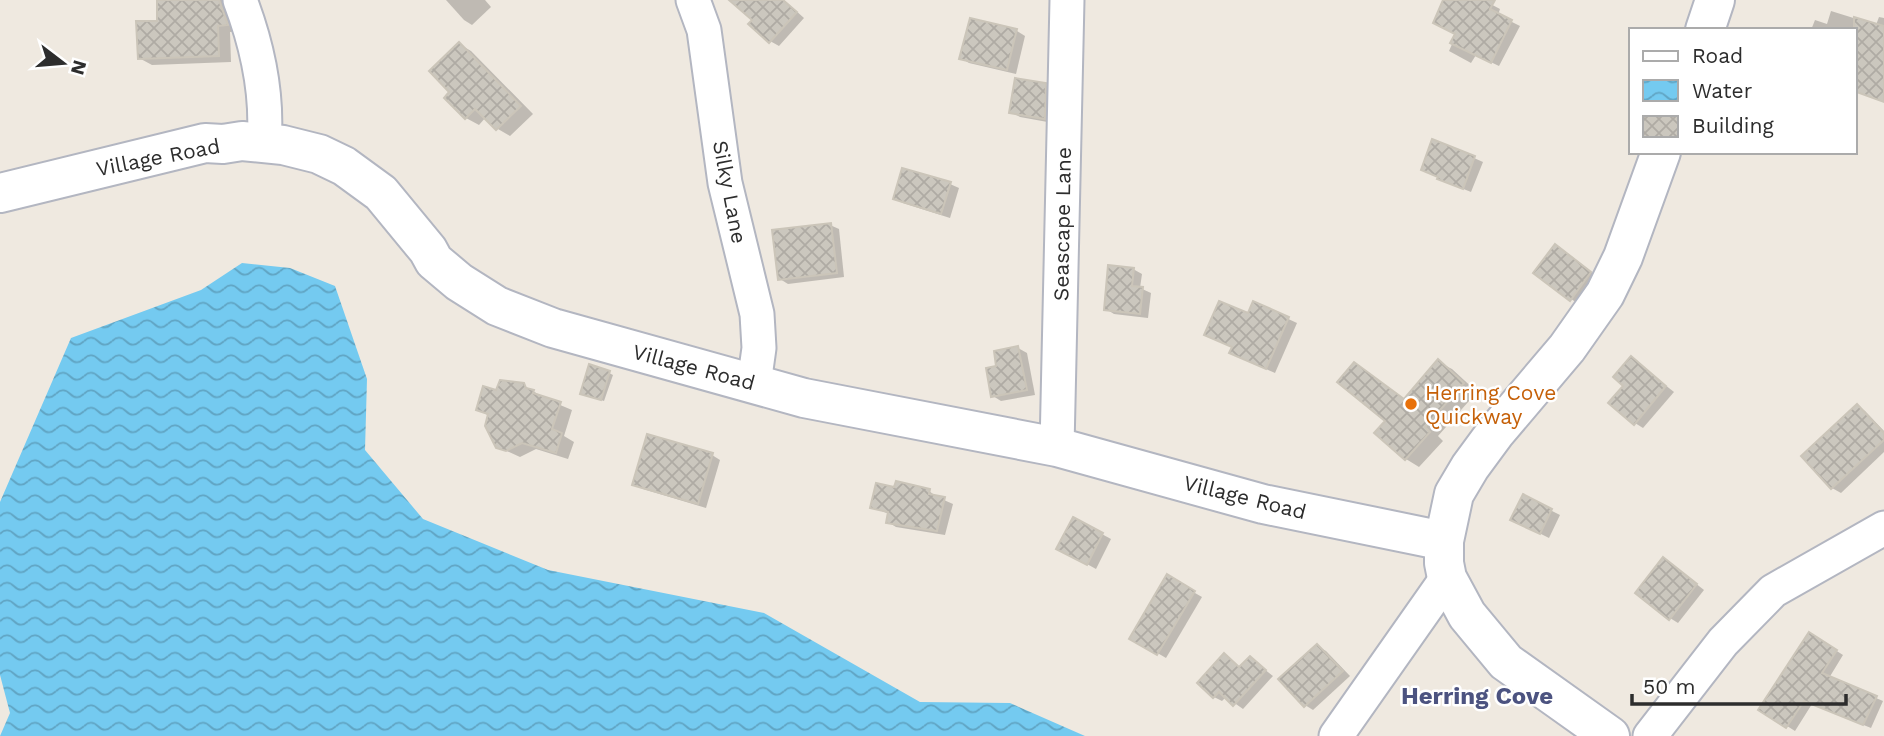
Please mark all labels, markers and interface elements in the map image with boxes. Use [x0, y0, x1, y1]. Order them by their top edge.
north arrow [28, 28, 98, 98]
legend [1629, 28, 1856, 154]
text: Road [1692, 43, 1743, 68]
text: N [66, 58, 92, 77]
text: Water [1692, 78, 1753, 103]
text: Building [1692, 113, 1774, 138]
street label: Village Road [94, 133, 222, 181]
street label: Silky Lane [708, 138, 752, 246]
street label: Seascape Lane [1048, 147, 1076, 301]
street label: Village Road [630, 339, 758, 395]
place label: Herring Cove Quickway [1425, 380, 1556, 429]
marker: Herring Cove Quickway [1403, 396, 1419, 412]
street label: Village Road [1181, 470, 1309, 524]
scale bar [1632, 662, 1846, 706]
text: 50 m [1643, 674, 1695, 699]
district label: Herring Cove [1401, 682, 1553, 710]

